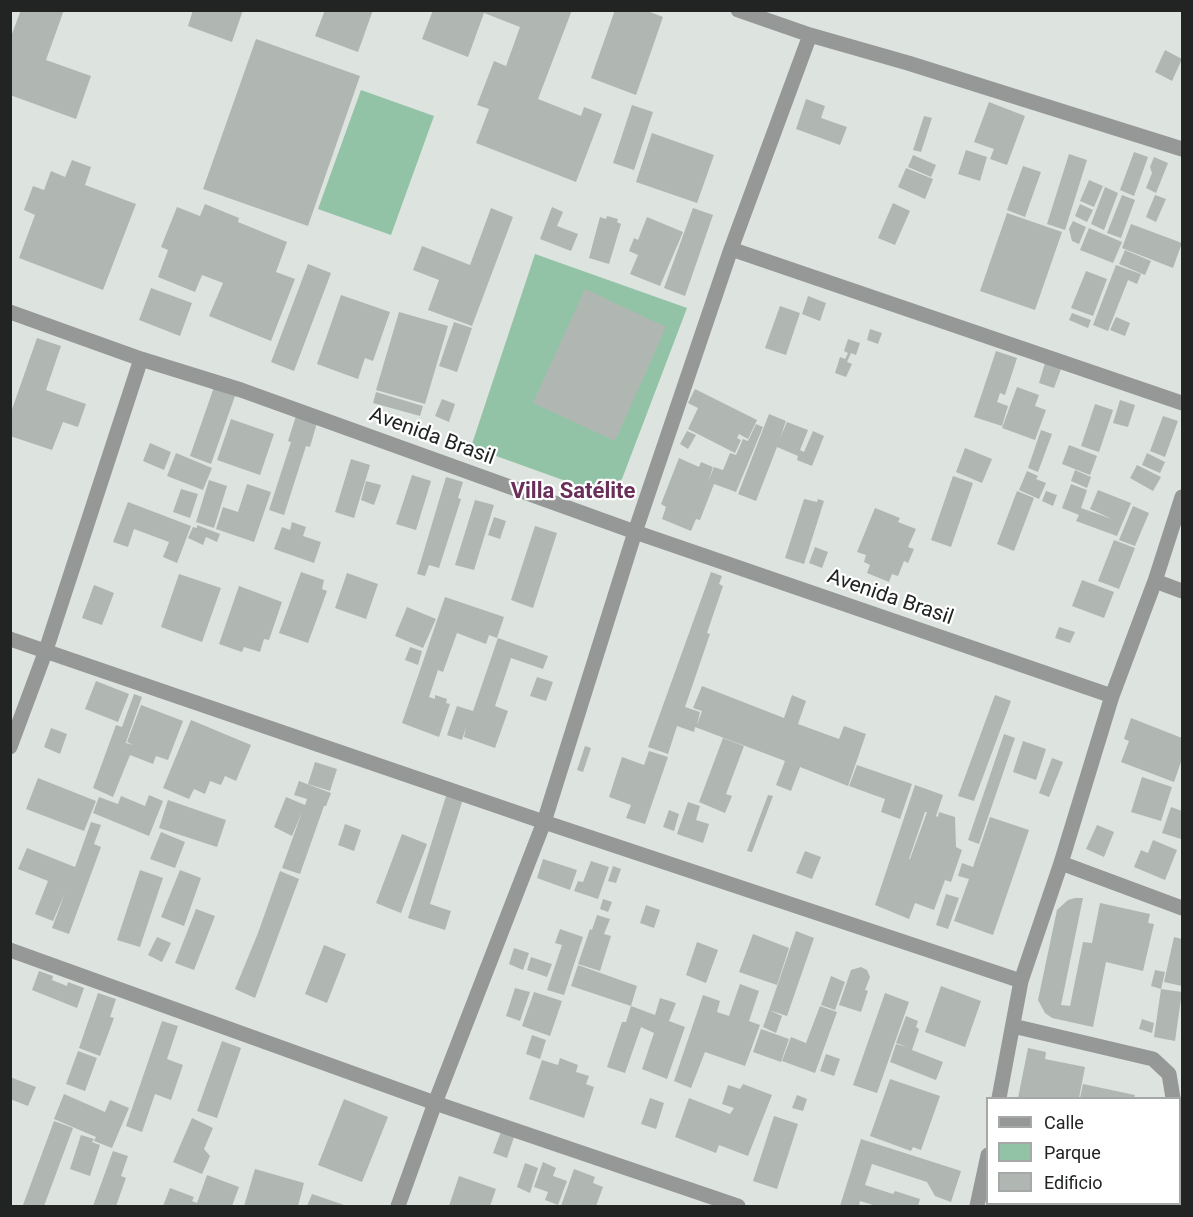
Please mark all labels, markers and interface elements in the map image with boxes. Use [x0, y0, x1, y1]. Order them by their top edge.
street label: Avenida Brasil [366, 403, 498, 471]
district label: Villa Satélite [511, 479, 635, 505]
street label: Avenida Brasil [824, 565, 956, 631]
legend [986, 1097, 1181, 1205]
text: Calle [1044, 1112, 1084, 1133]
text: Parque [1044, 1142, 1101, 1163]
text: Edificio [1044, 1172, 1103, 1193]

